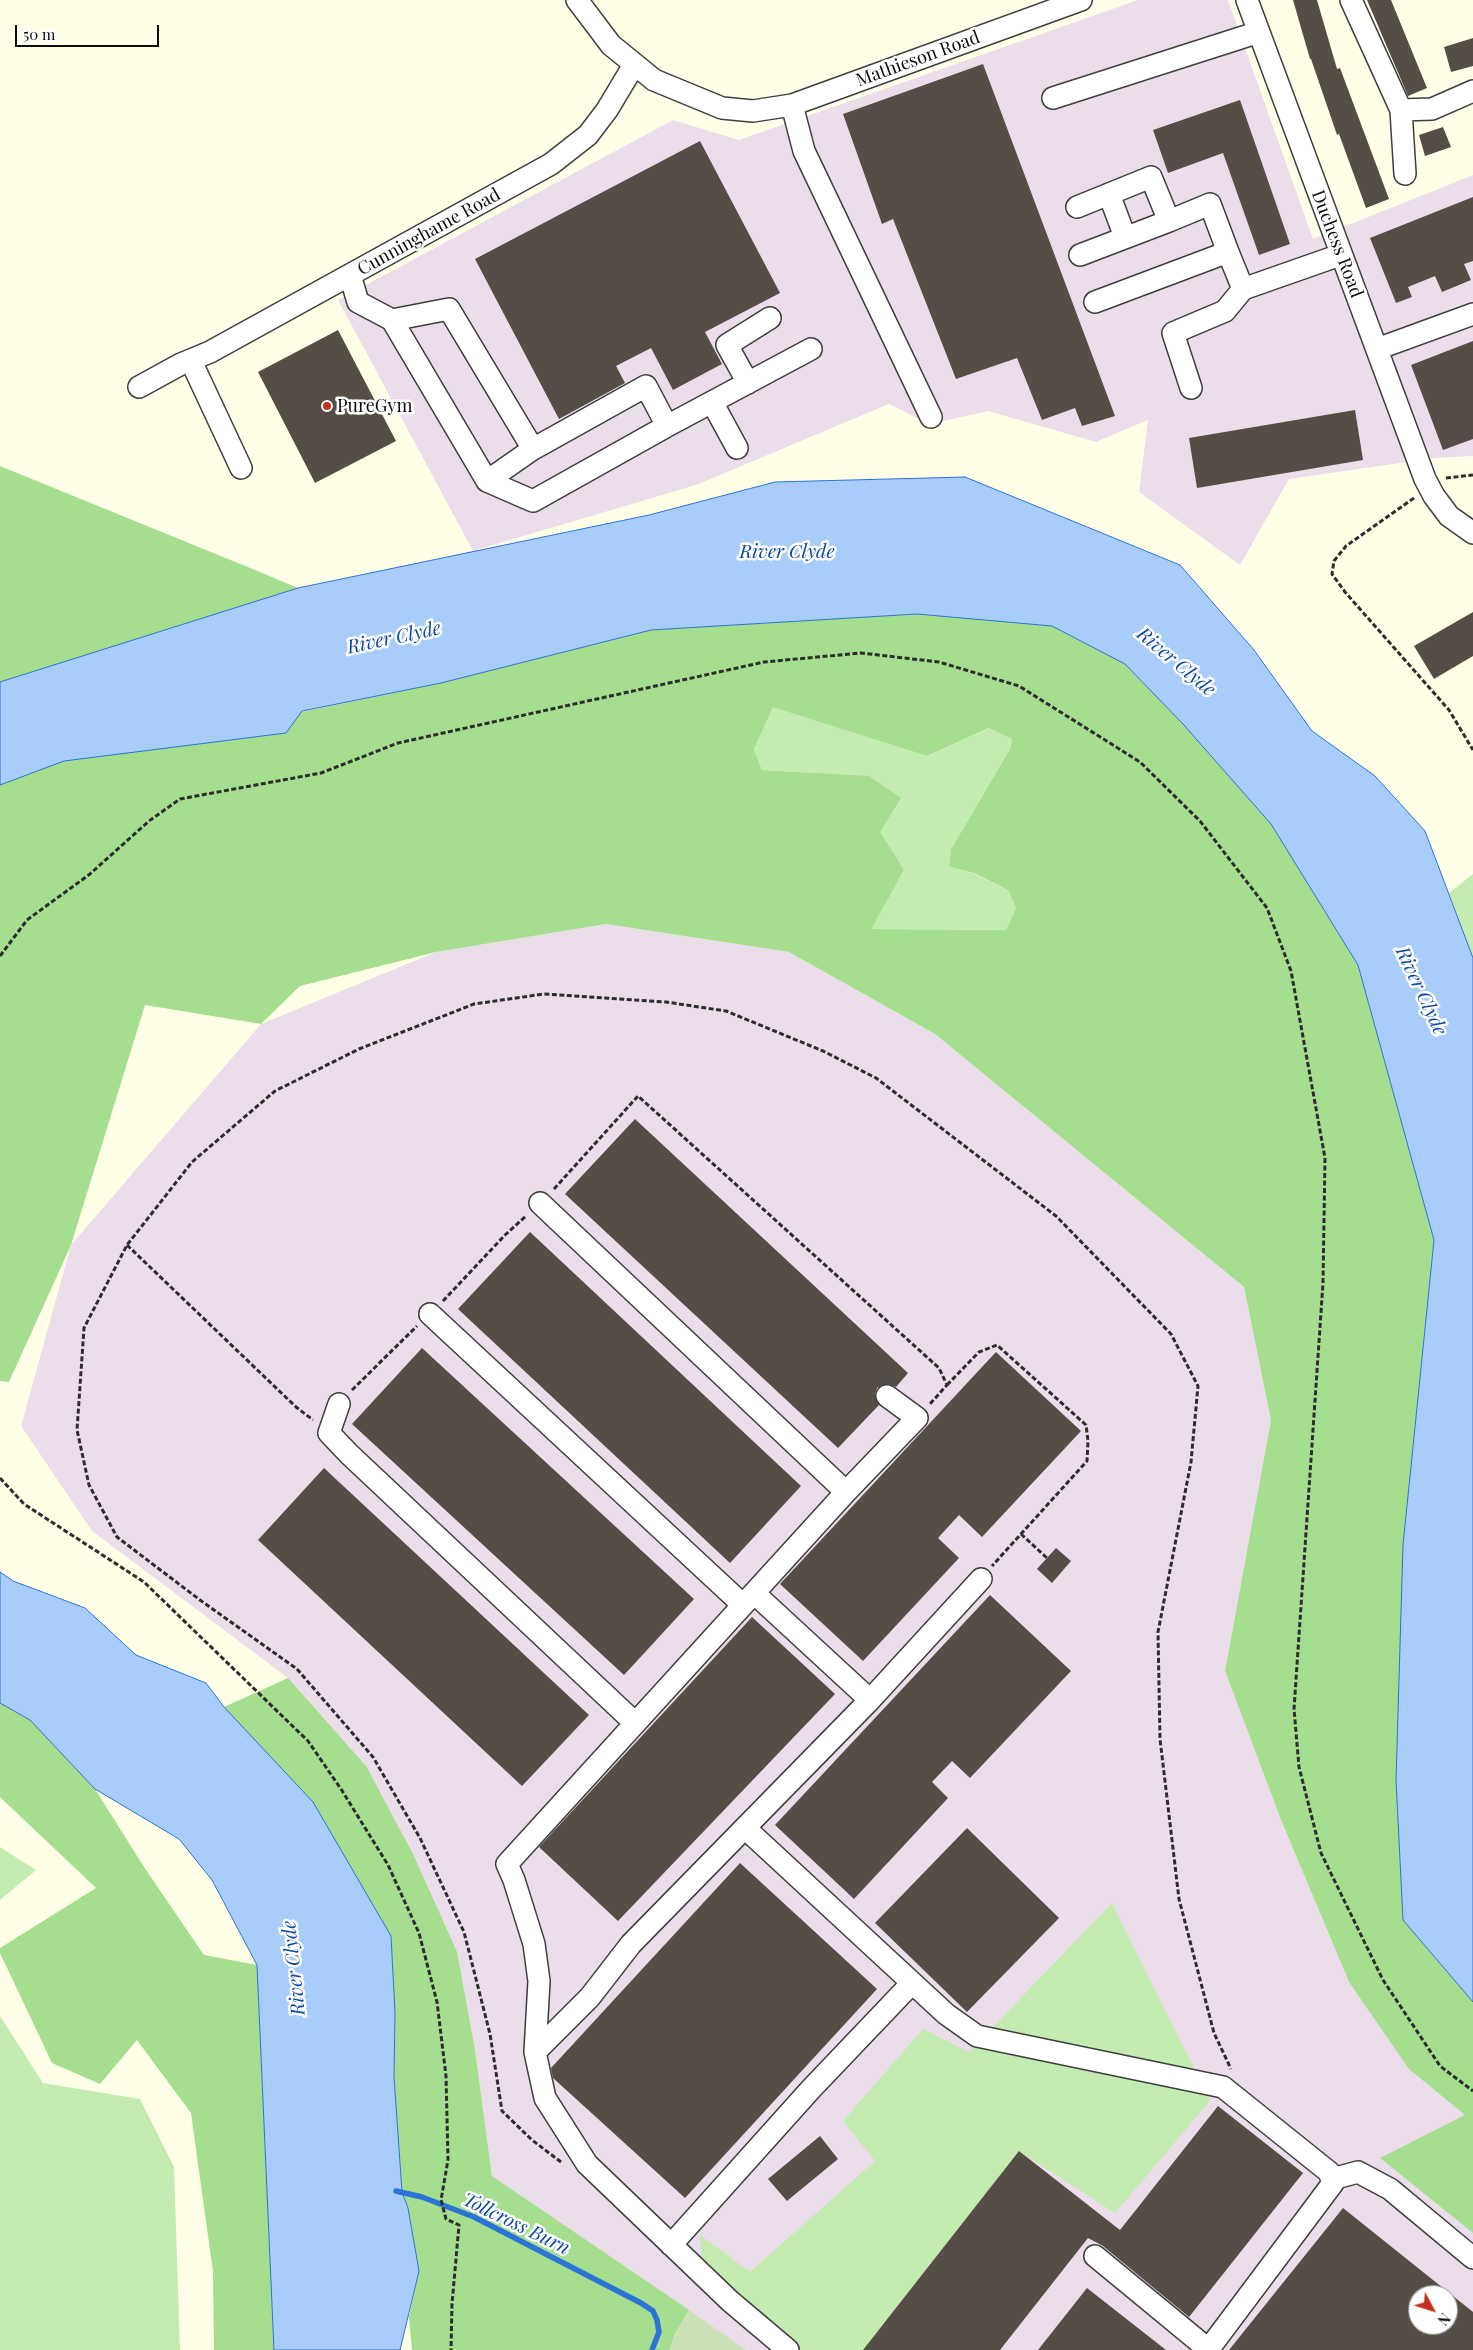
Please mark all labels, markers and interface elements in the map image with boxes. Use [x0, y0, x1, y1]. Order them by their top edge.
scale bar [18, 15, 161, 47]
text: 50 m [23, 24, 55, 44]
street label: Mathieson Road [853, 27, 983, 91]
street label: Cunninghame Road [354, 184, 504, 280]
street label: Duchess Road [1307, 187, 1367, 301]
place label: PureGym [337, 395, 412, 417]
marker: PureGym [321, 400, 333, 412]
water label: River Clyde [739, 541, 835, 563]
water label: River Clyde [345, 617, 443, 659]
water label: River Clyde [1132, 623, 1220, 701]
water label: River Clyde [1391, 943, 1451, 1039]
water label: River Clyde [278, 1920, 310, 2016]
water label: Tollcross Burn [459, 2188, 573, 2260]
north arrow [1408, 2285, 1458, 2335]
text: N [1434, 2309, 1455, 2329]

